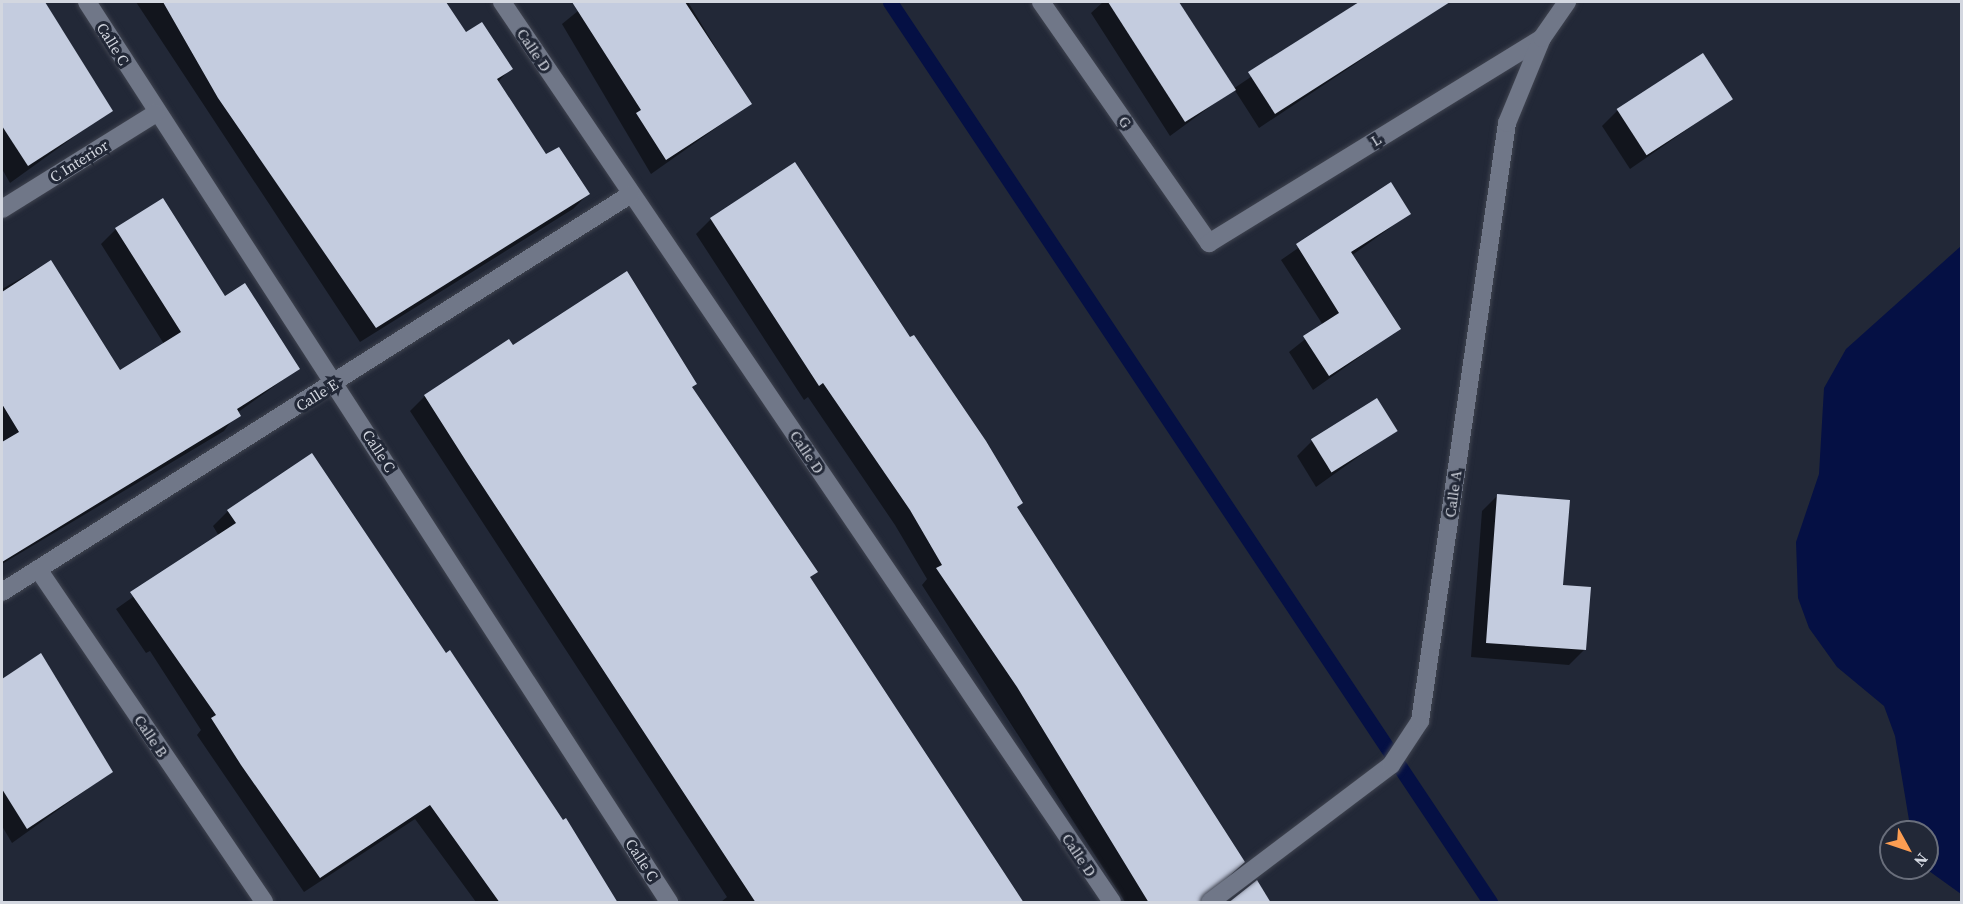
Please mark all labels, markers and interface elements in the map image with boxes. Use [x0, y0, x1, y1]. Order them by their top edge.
street label: Calle C [93, 19, 133, 69]
street label: Calle D [513, 25, 555, 75]
street label: G [1115, 113, 1135, 131]
street label: L [1367, 130, 1385, 150]
street label: C Interior [46, 136, 112, 186]
street label: Calle E [293, 375, 341, 415]
street label: Calle C [359, 427, 399, 475]
street label: Calle D [786, 427, 828, 477]
street label: Calle A [1441, 469, 1465, 519]
street label: Calle B [131, 712, 171, 760]
north arrow [1879, 820, 1939, 880]
street label: Calle D [1058, 830, 1100, 880]
street label: Calle C [622, 836, 662, 884]
text: N [1909, 849, 1933, 872]

